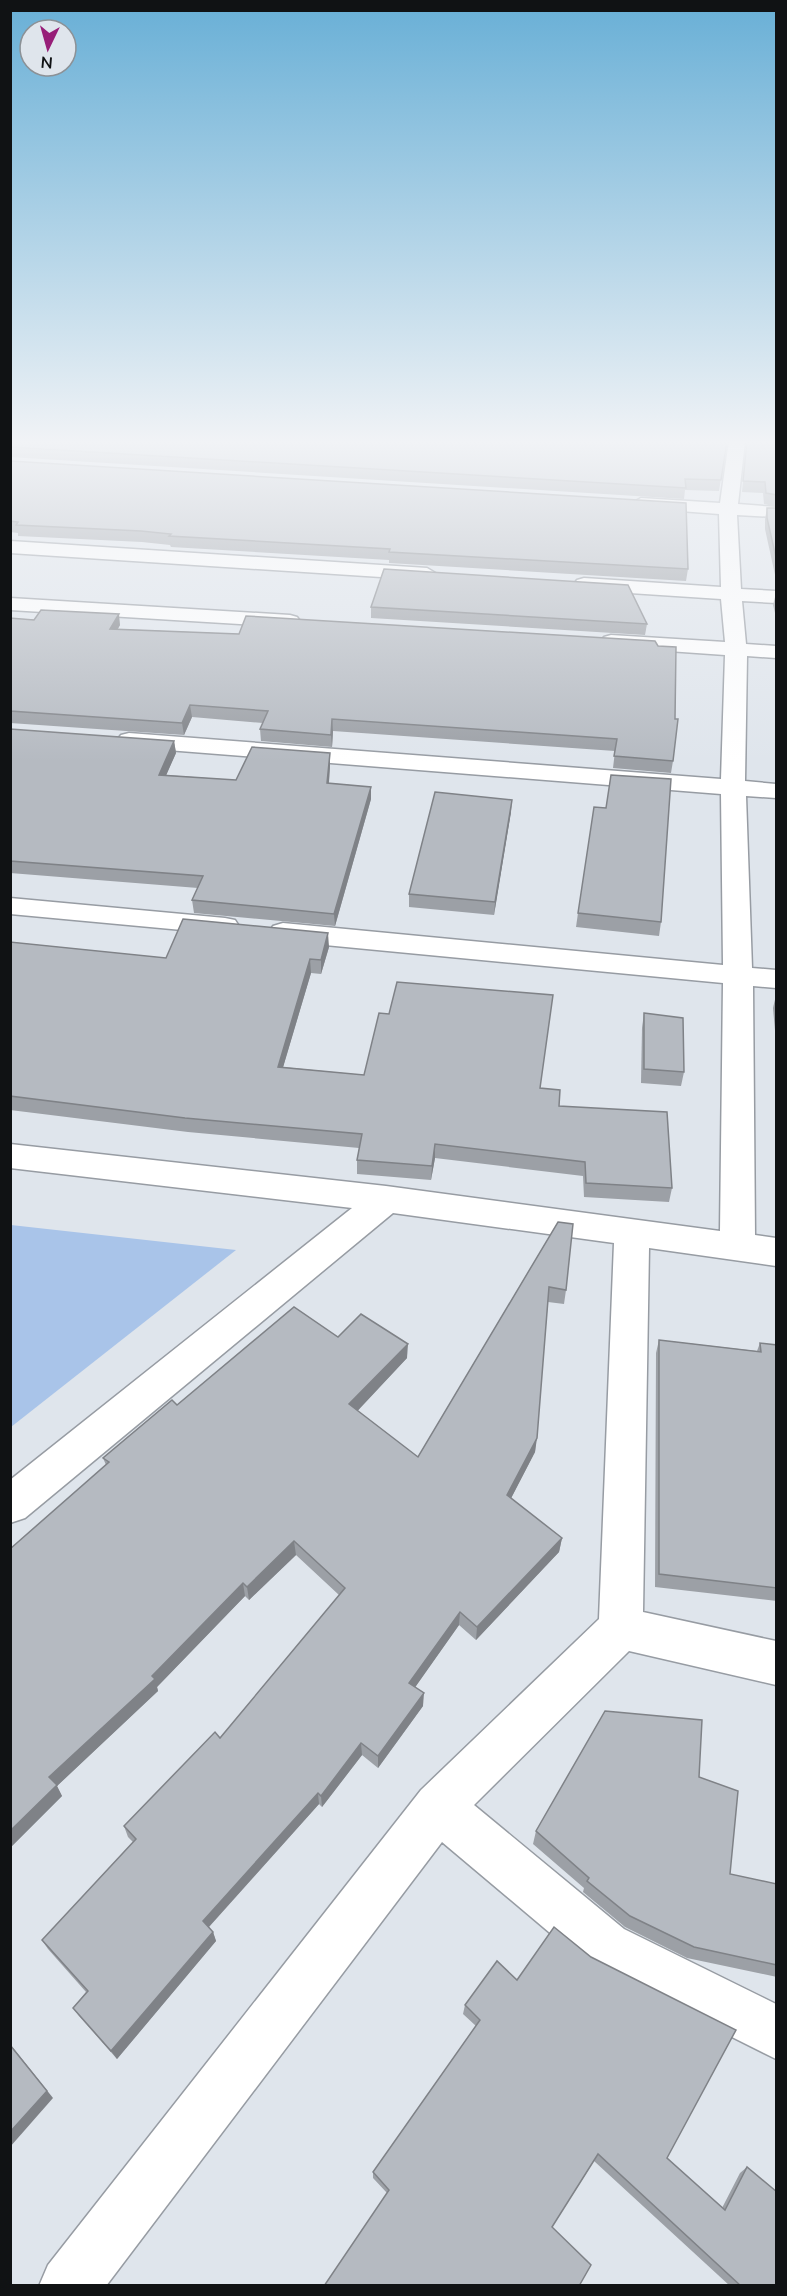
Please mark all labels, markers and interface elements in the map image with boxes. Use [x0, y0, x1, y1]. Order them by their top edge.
north arrow [18, 18, 78, 78]
text: N [40, 52, 54, 73]

